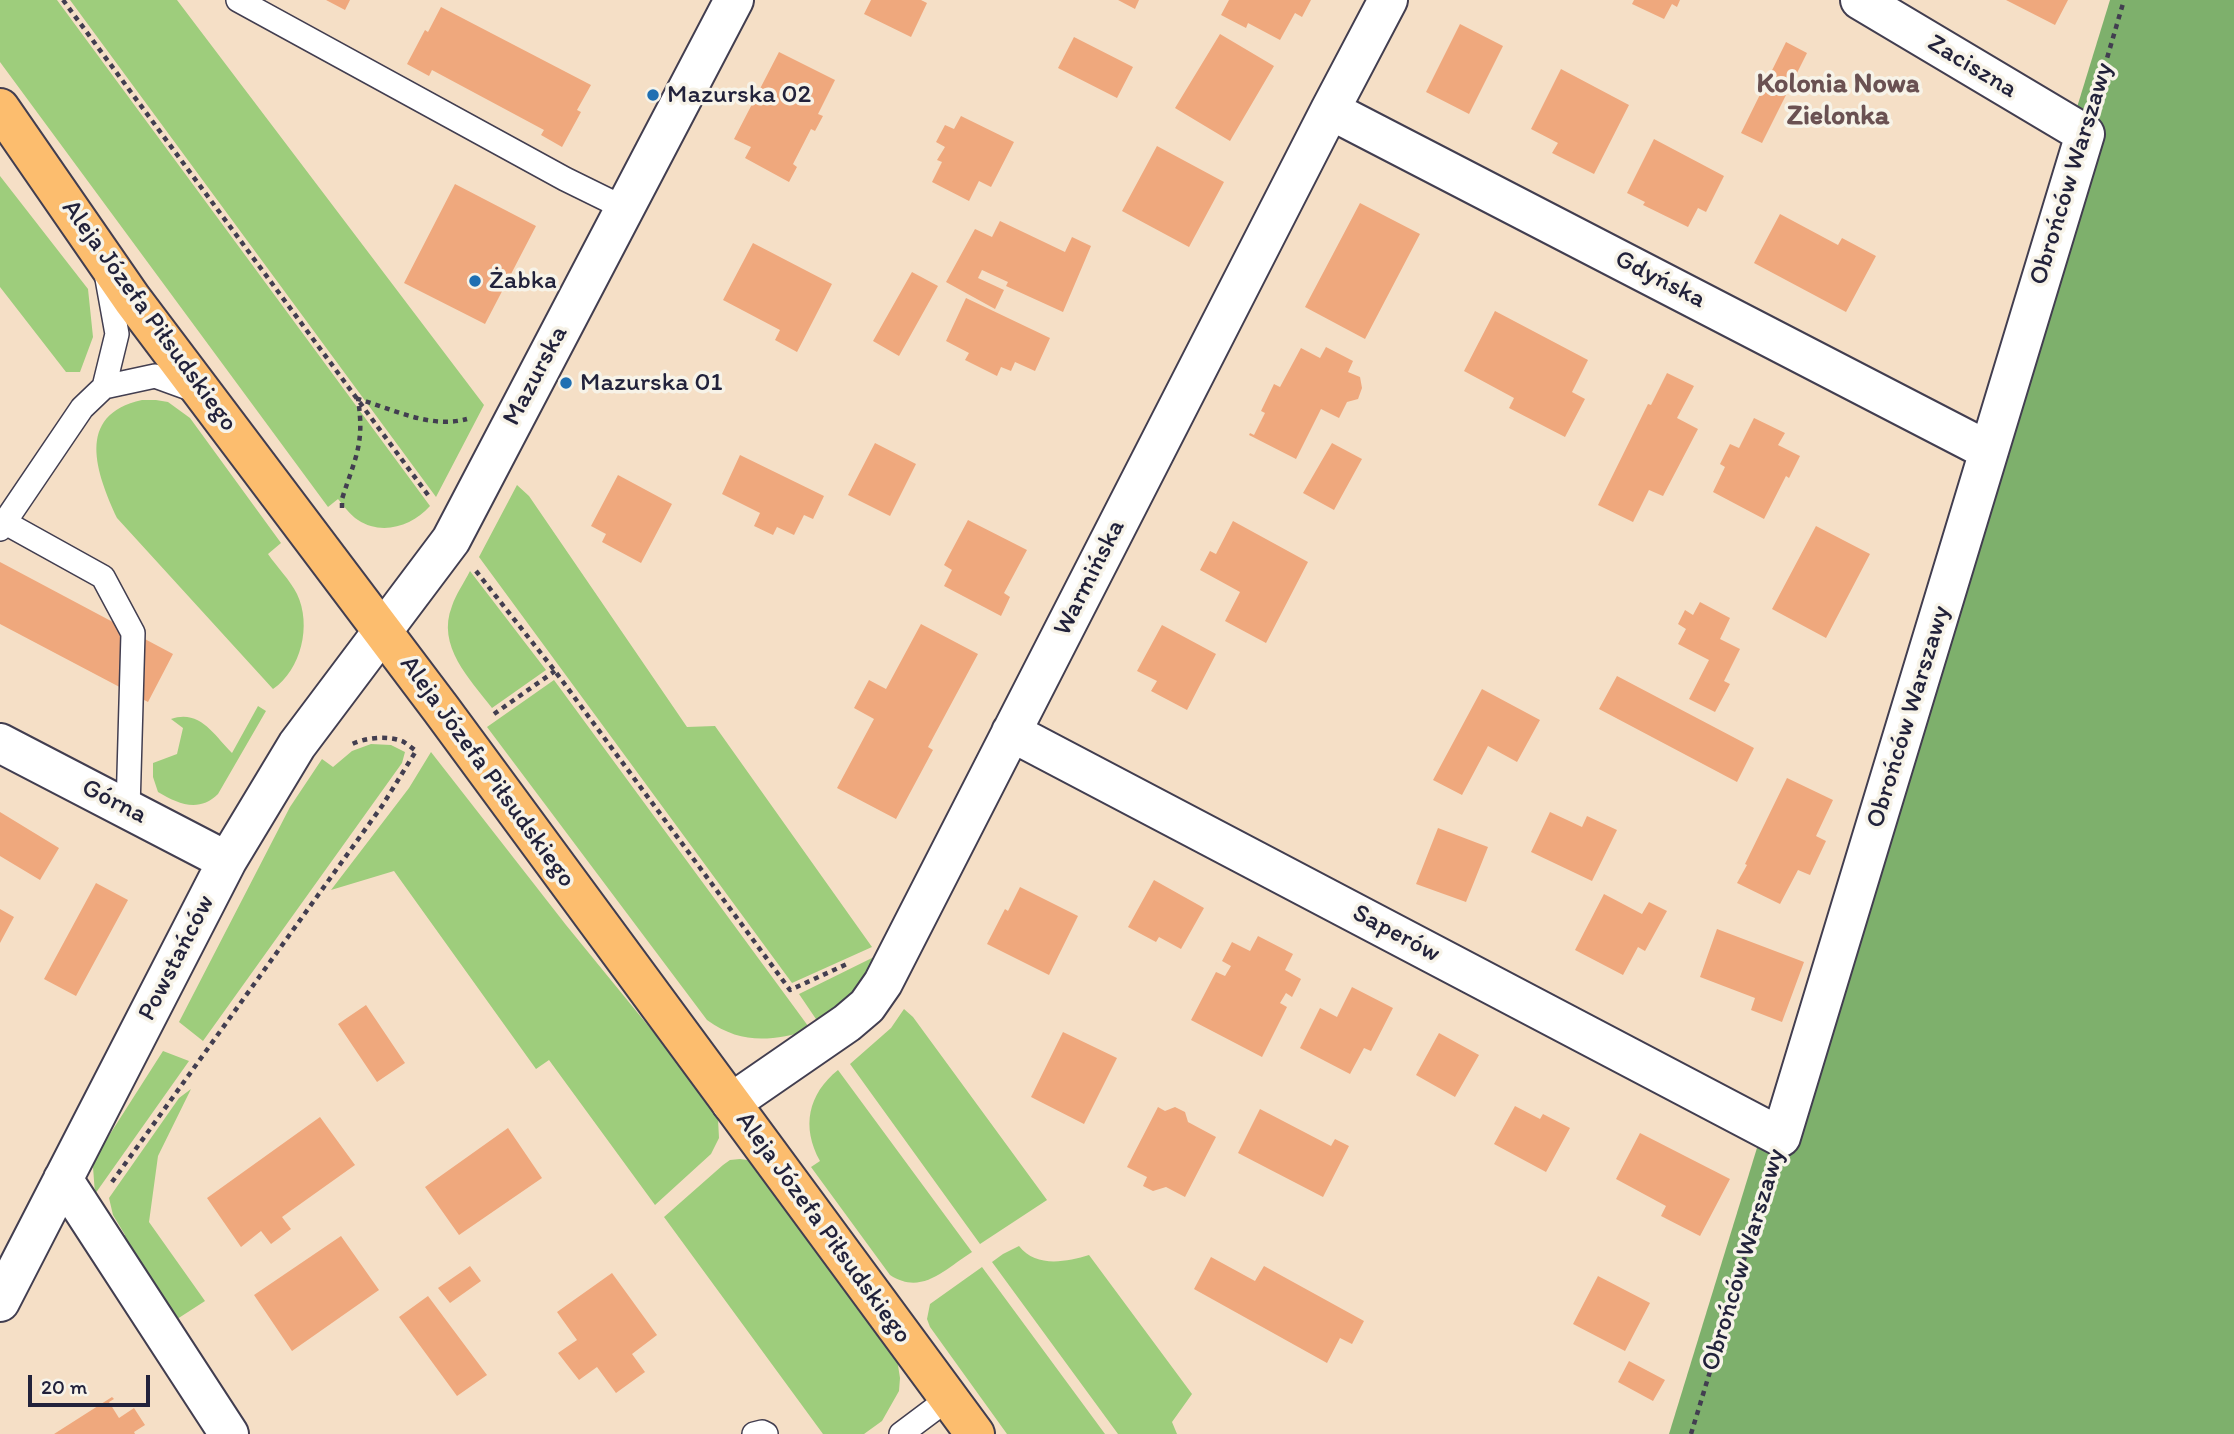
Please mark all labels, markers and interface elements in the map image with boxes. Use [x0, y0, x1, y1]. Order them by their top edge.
street label: Zaciszna [1922, 28, 2022, 106]
street label: Obrońców Warszawy [2023, 59, 2121, 289]
district label: Kolonia Nowa Zielonka [1756, 68, 1920, 134]
place label: Mazurska 02 [667, 79, 811, 111]
marker: Mazurska 02 [645, 87, 661, 103]
street label: Aleja Józefa Piłsudskiego [54, 194, 244, 438]
street label: Gdyńska [1609, 244, 1711, 316]
place label: Żabka [489, 265, 557, 297]
marker: Żabka [467, 273, 483, 289]
street label: Mazurska [497, 321, 575, 431]
place label: Mazurska 01 [580, 367, 723, 399]
marker: Mazurska 01 [558, 375, 574, 391]
street label: Warmińska [1047, 515, 1133, 641]
street label: Obrońców Warszawy [1860, 602, 1958, 832]
street label: Aleja Józefa Piłsudskiego [392, 650, 582, 894]
street label: Górna [76, 772, 152, 832]
street label: Powstańców [132, 890, 222, 1026]
street label: Saperów [1347, 898, 1445, 970]
street label: Aleja Józefa Piłsudskiego [728, 1106, 918, 1350]
street label: Obrońców Warszawy [1695, 1145, 1793, 1375]
scale bar [32, 1360, 154, 1404]
text: 20 m [41, 1374, 87, 1399]

